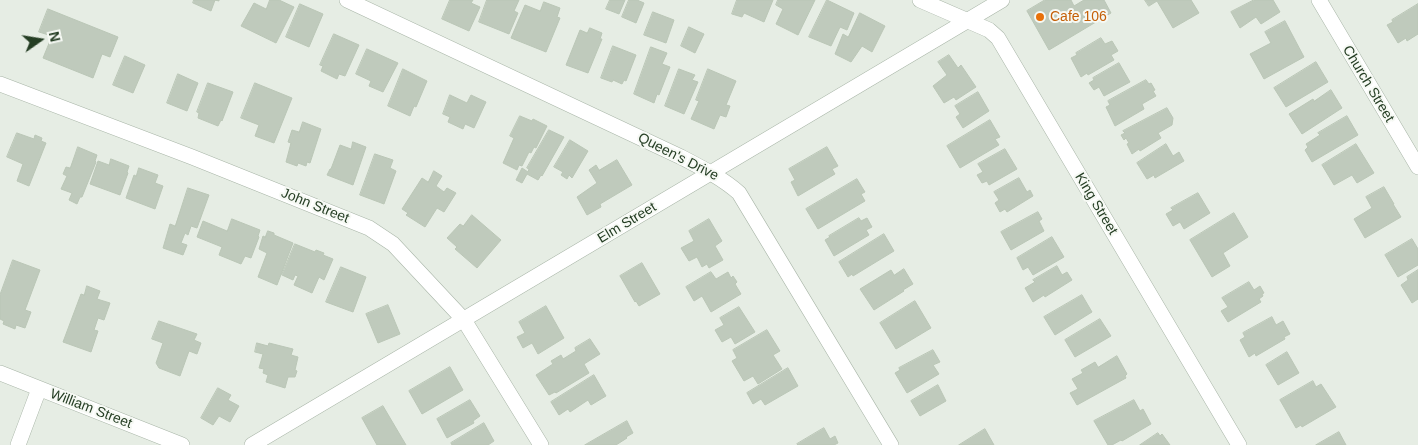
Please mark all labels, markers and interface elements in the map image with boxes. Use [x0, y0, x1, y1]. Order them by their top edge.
place label: Cafe 106 [1050, 9, 1107, 25]
marker: Cafe 106 [1034, 11, 1046, 23]
north arrow [15, 15, 65, 65]
text: N [46, 30, 64, 43]
street label: Church Street [1339, 43, 1397, 125]
street label: Queen's Drive [635, 129, 721, 185]
street label: King Street [1071, 170, 1121, 238]
street label: John Street [279, 185, 351, 227]
street label: Elm Street [595, 199, 659, 247]
street label: William Street [48, 386, 134, 432]

